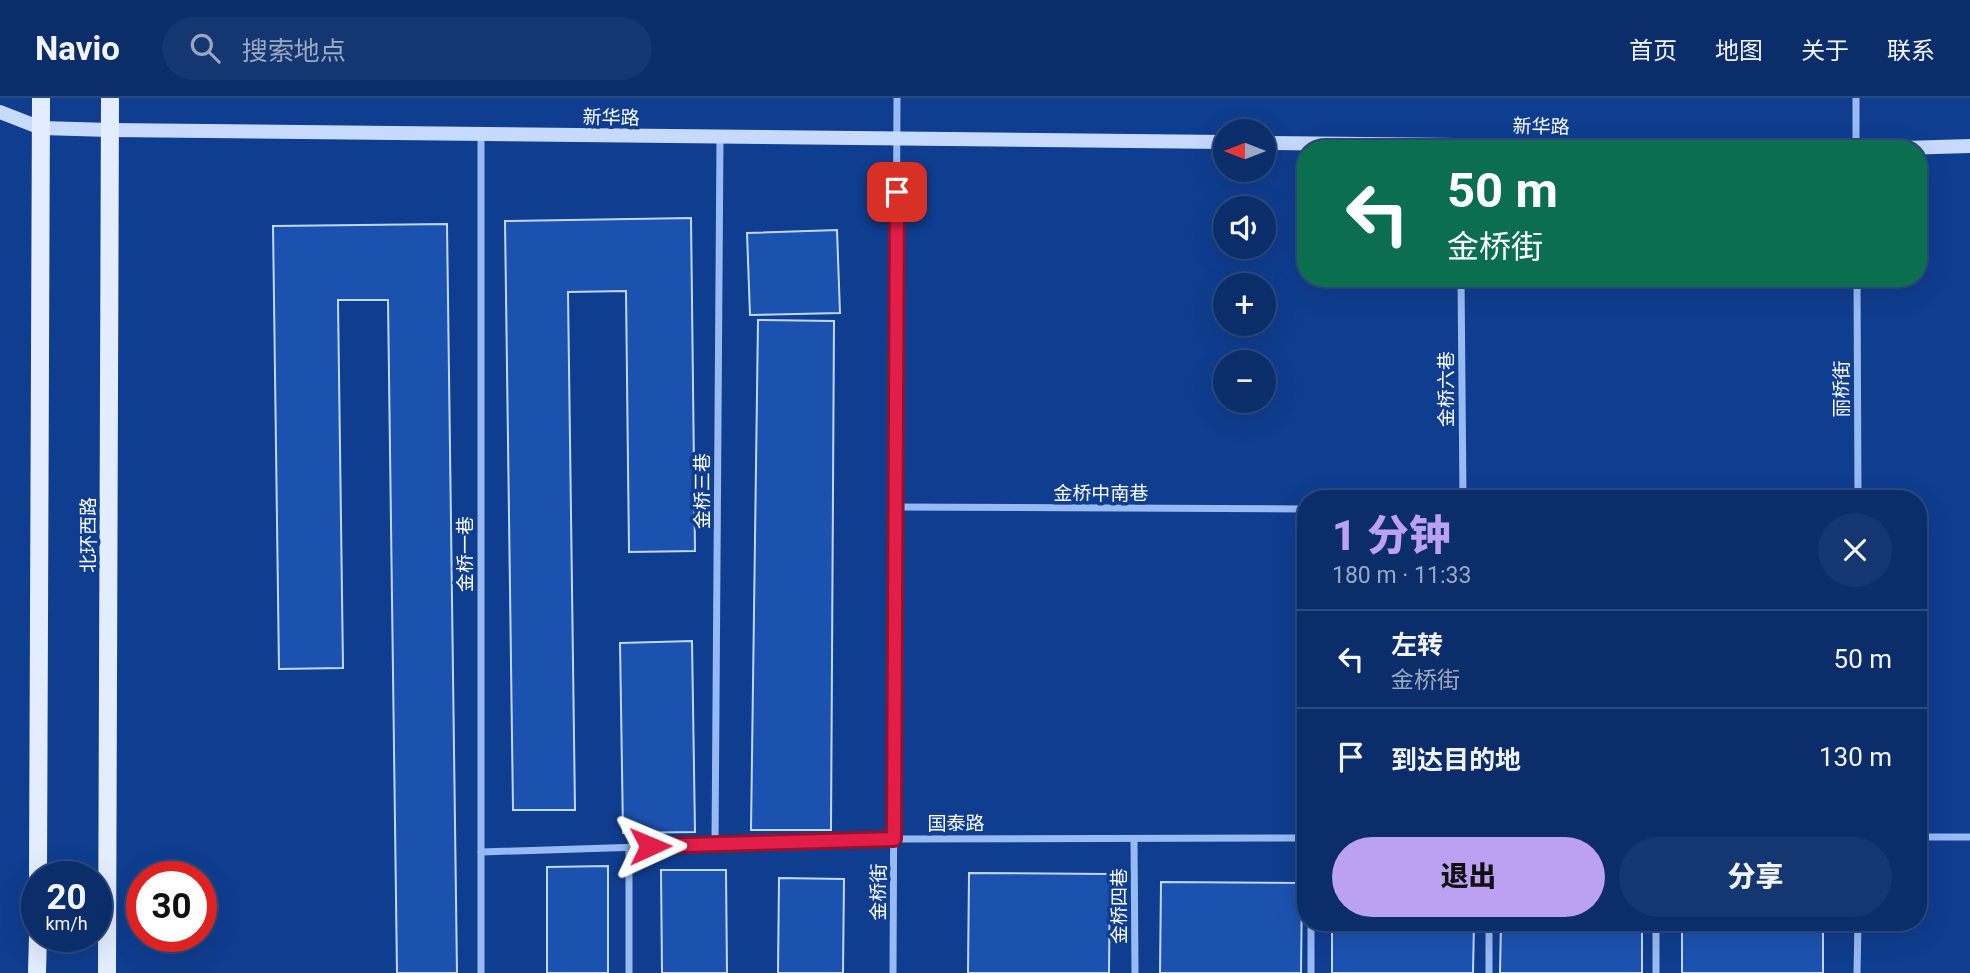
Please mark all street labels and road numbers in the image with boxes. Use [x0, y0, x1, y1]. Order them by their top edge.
street label: 新华路 [582, 106, 640, 129]
street label: 新华路 [1512, 115, 1570, 138]
street label: 金桥六巷 [1435, 351, 1458, 427]
street label: 丽桥街 [1830, 360, 1853, 418]
street label: 金桥三巷 [691, 453, 714, 529]
street label: 金桥中南巷 [1053, 482, 1149, 505]
street label: 北环西路 [77, 497, 100, 573]
street label: 金桥一巷 [454, 516, 477, 592]
street label: 国泰路 [927, 812, 985, 835]
street label: 金桥街 [867, 863, 890, 921]
street label: 金桥四巷 [1108, 868, 1131, 944]

